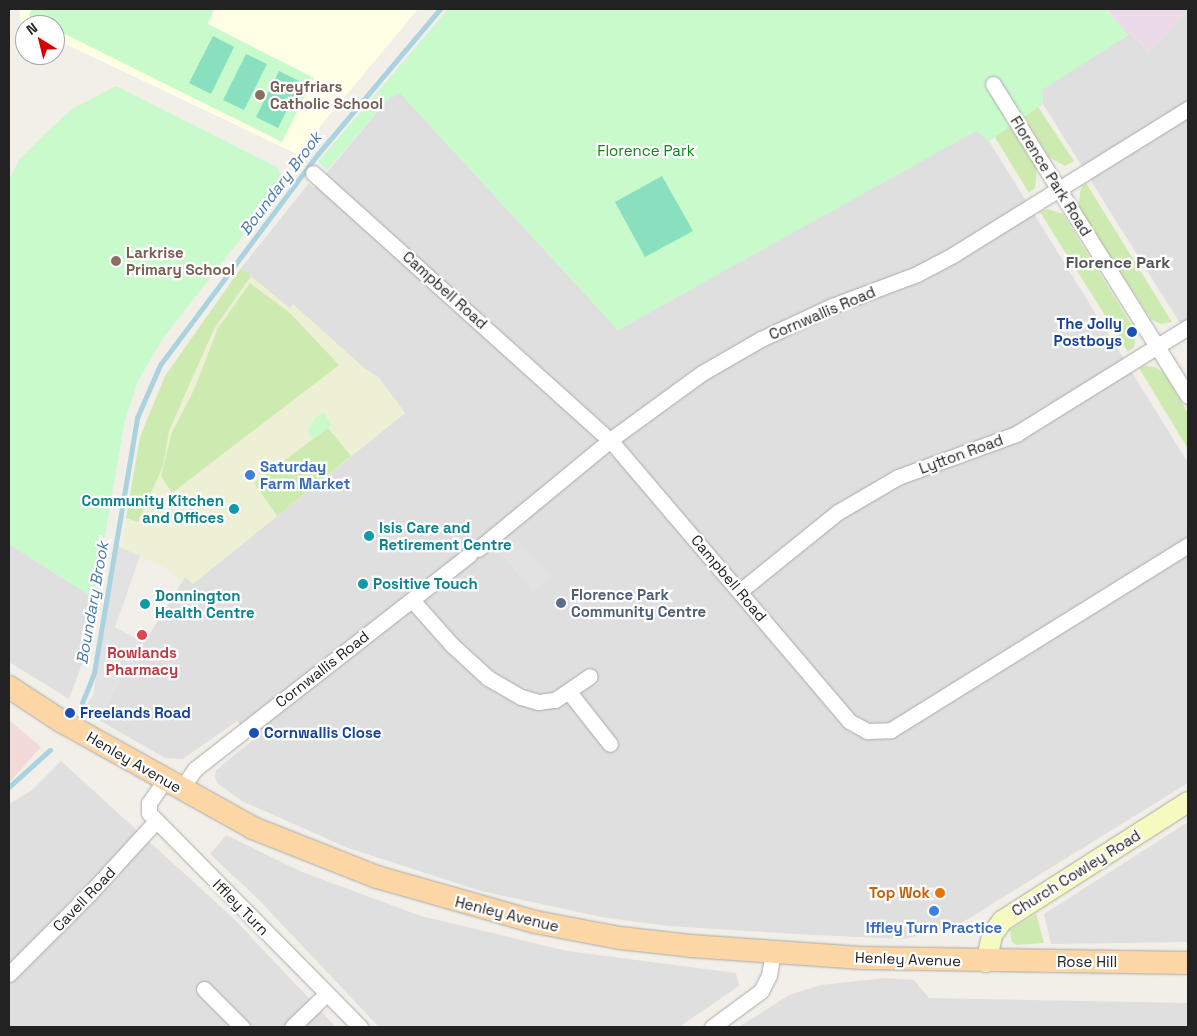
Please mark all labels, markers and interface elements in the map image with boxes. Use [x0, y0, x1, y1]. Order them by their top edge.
north arrow [15, 15, 65, 65]
text: N [23, 19, 41, 39]
place label: Greyfriars Catholic School [270, 77, 383, 112]
marker: Greyfriars Catholic School [254, 89, 266, 101]
street label: Florence Park Road [1007, 113, 1095, 239]
water label: Boundary Brook [236, 129, 326, 239]
park label: Florence Park [597, 142, 695, 160]
place label: Larkrise Primary School [126, 243, 235, 278]
street label: Campbell Road [399, 247, 491, 333]
district label: Florence Park [1066, 253, 1170, 273]
marker: Larkrise Primary School [110, 255, 122, 267]
street label: Cornwallis Road [766, 282, 878, 344]
place label: The Jolly Postboys [1054, 314, 1122, 349]
marker: The Jolly Postboys [1126, 326, 1138, 338]
street label: Lytton Road [916, 430, 1006, 478]
place label: Saturday Farm Market [260, 457, 350, 492]
marker: Saturday Farm Market [244, 469, 256, 481]
place label: Community Kitchen and Offices [81, 491, 224, 526]
marker: Community Kitchen and Offices [228, 503, 240, 515]
place label: Isis Care and Retirement Centre [379, 518, 512, 553]
marker: Isis Care and Retirement Centre [363, 530, 375, 542]
street label: Campbell Road [688, 531, 770, 625]
water label: Boundary Brook [73, 540, 113, 666]
place label: Positive Touch [373, 575, 478, 593]
marker: Positive Touch [357, 578, 369, 590]
place label: Florence Park Community Centre [571, 585, 706, 620]
place label: Donnington Health Centre [155, 586, 255, 621]
marker: Florence Park Community Centre [555, 597, 567, 609]
marker: Donnington Health Centre [139, 598, 151, 610]
street label: Cornwallis Road [272, 627, 372, 711]
marker: Rowlands Pharmacy [136, 629, 148, 641]
place label: Rowlands Pharmacy [106, 643, 178, 678]
place label: Freelands Road [80, 704, 191, 722]
marker: Freelands Road [64, 707, 76, 719]
place label: Cornwallis Close [264, 724, 381, 742]
marker: Cornwallis Close [248, 727, 260, 739]
street label: Henley Avenue [83, 728, 185, 796]
street label: Church Cowley Road [1008, 826, 1144, 920]
street label: Cavell Road [49, 863, 119, 935]
street label: Iffley Turn [209, 875, 273, 939]
place label: Top Wok [869, 884, 930, 902]
marker: Top Wok [934, 887, 946, 899]
street label: Henley Avenue [453, 892, 561, 936]
marker: Iffley Turn Practice [928, 905, 940, 917]
place label: Iffley Turn Practice [866, 919, 1002, 937]
street label: Henley Avenue [854, 948, 962, 970]
street label: Rose Hill [1057, 953, 1117, 971]

